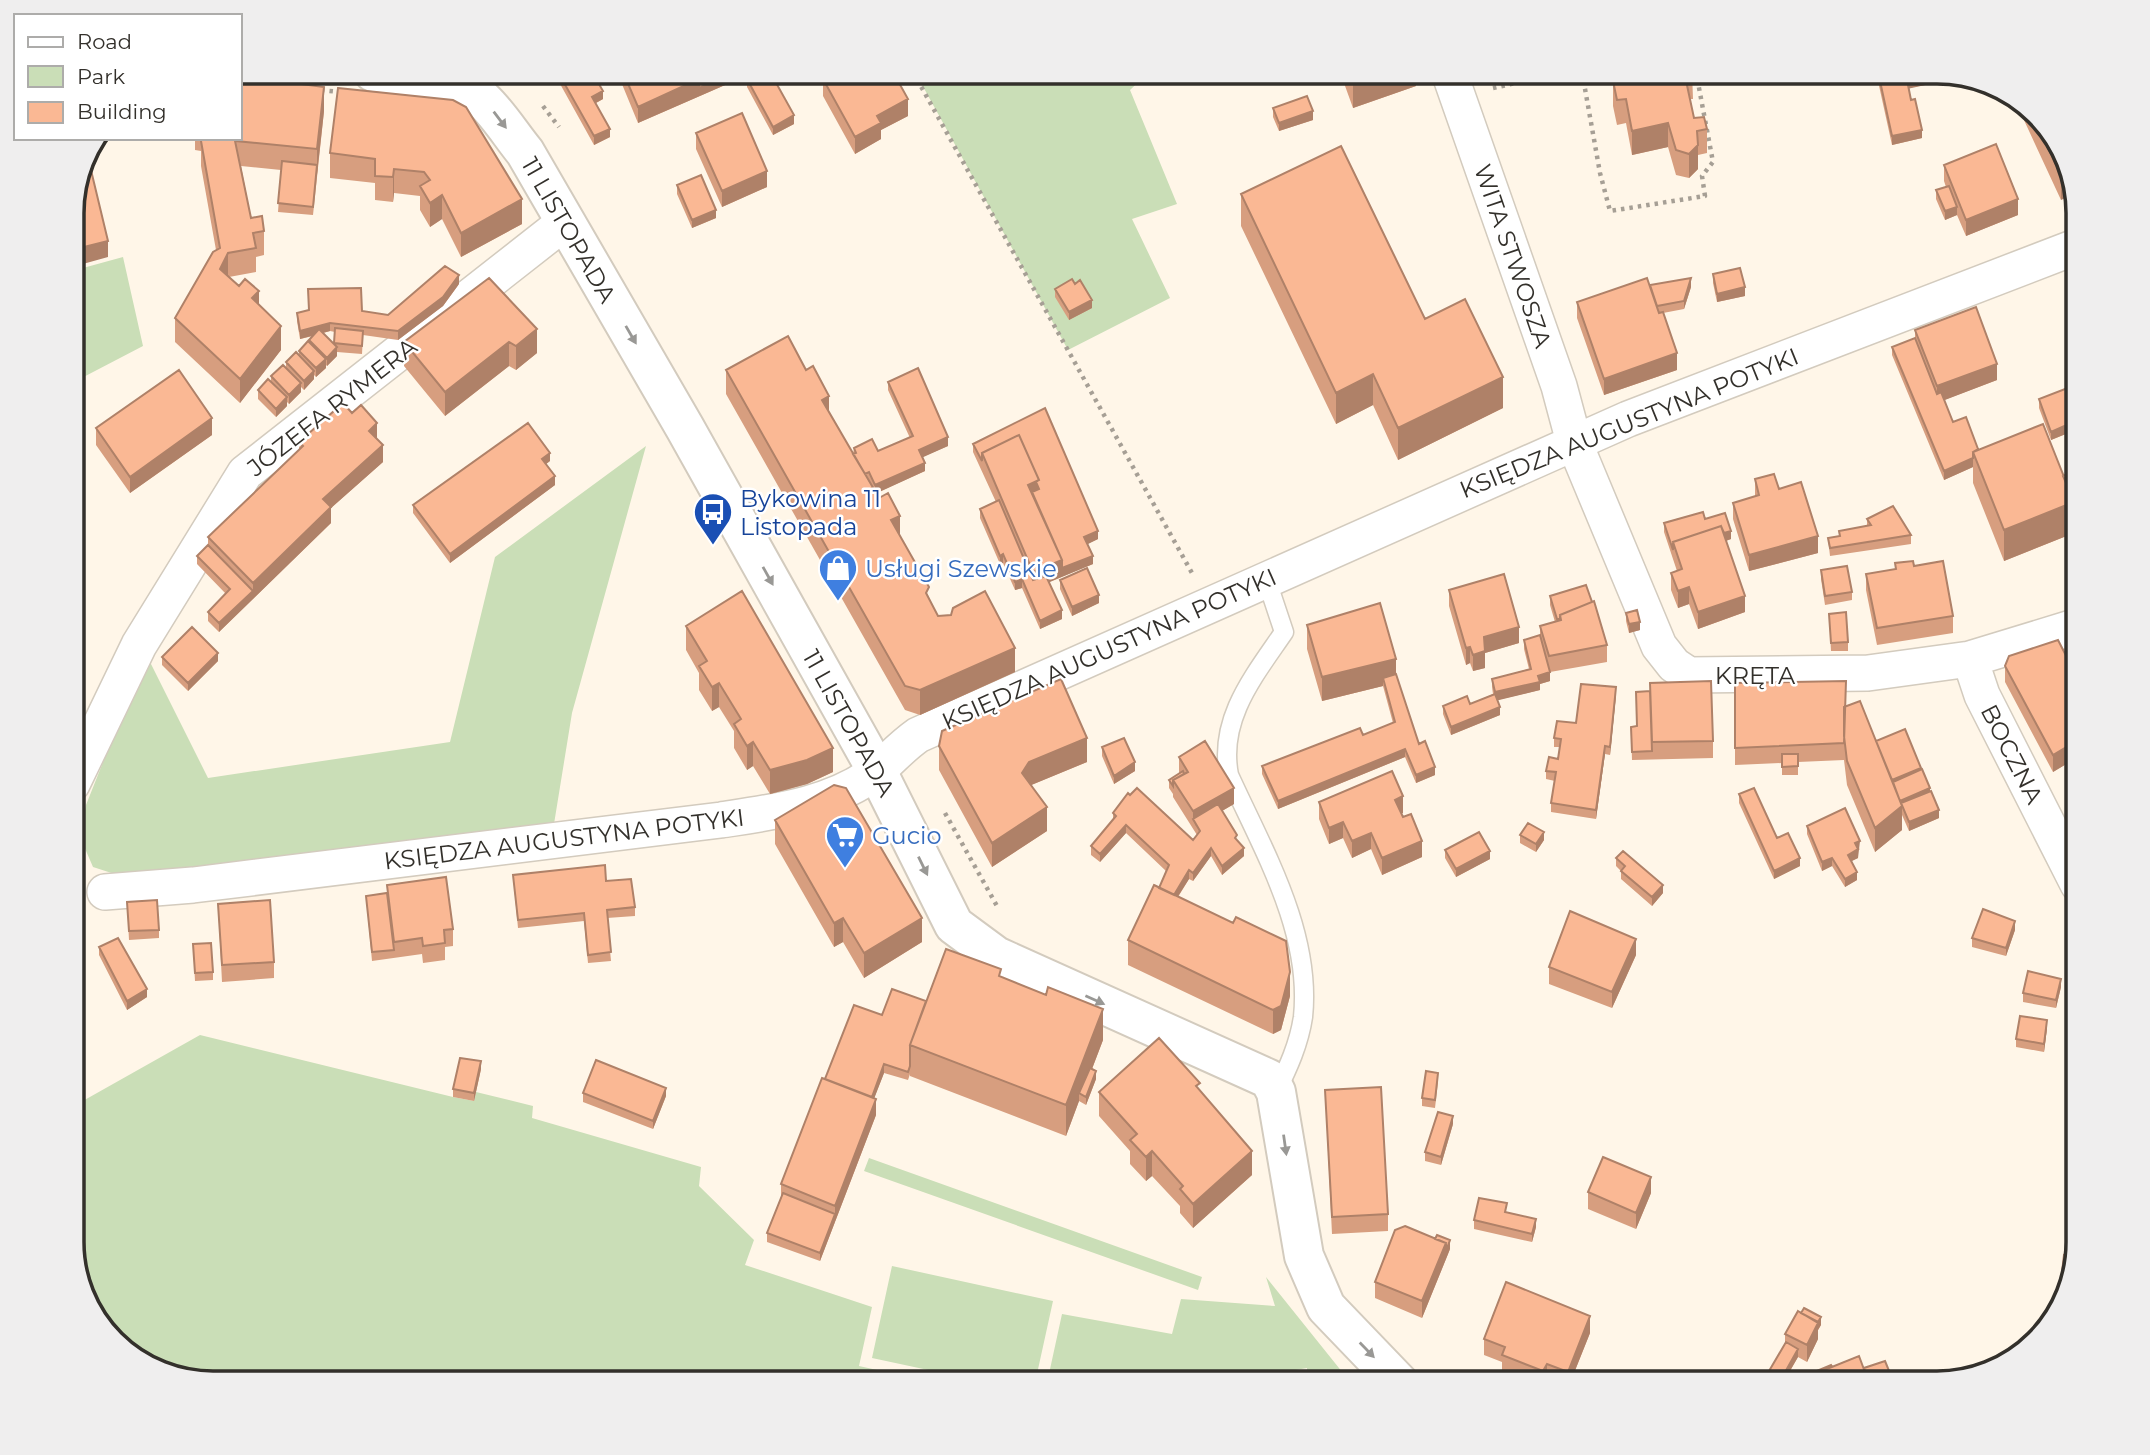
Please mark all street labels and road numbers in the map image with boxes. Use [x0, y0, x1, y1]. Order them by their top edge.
street label: 11 LISTOPADA [516, 152, 623, 309]
street label: WITA STWOSZA [1468, 160, 1558, 352]
street label: JÓZEFA RYMERA [241, 331, 423, 483]
street label: KSIĘDZA AUGUSTYNA POTYKI [1455, 342, 1803, 504]
street label: KSIĘDZA AUGUSTYNA POTYKI [937, 562, 1281, 736]
street label: 11 LISTOPADA [797, 645, 902, 802]
street label: KRĘTA [1715, 661, 1796, 690]
street label: BOCZNA [1975, 699, 2050, 809]
street label: KSIĘDZA AUGUSTYNA POTYKI [382, 802, 746, 876]

